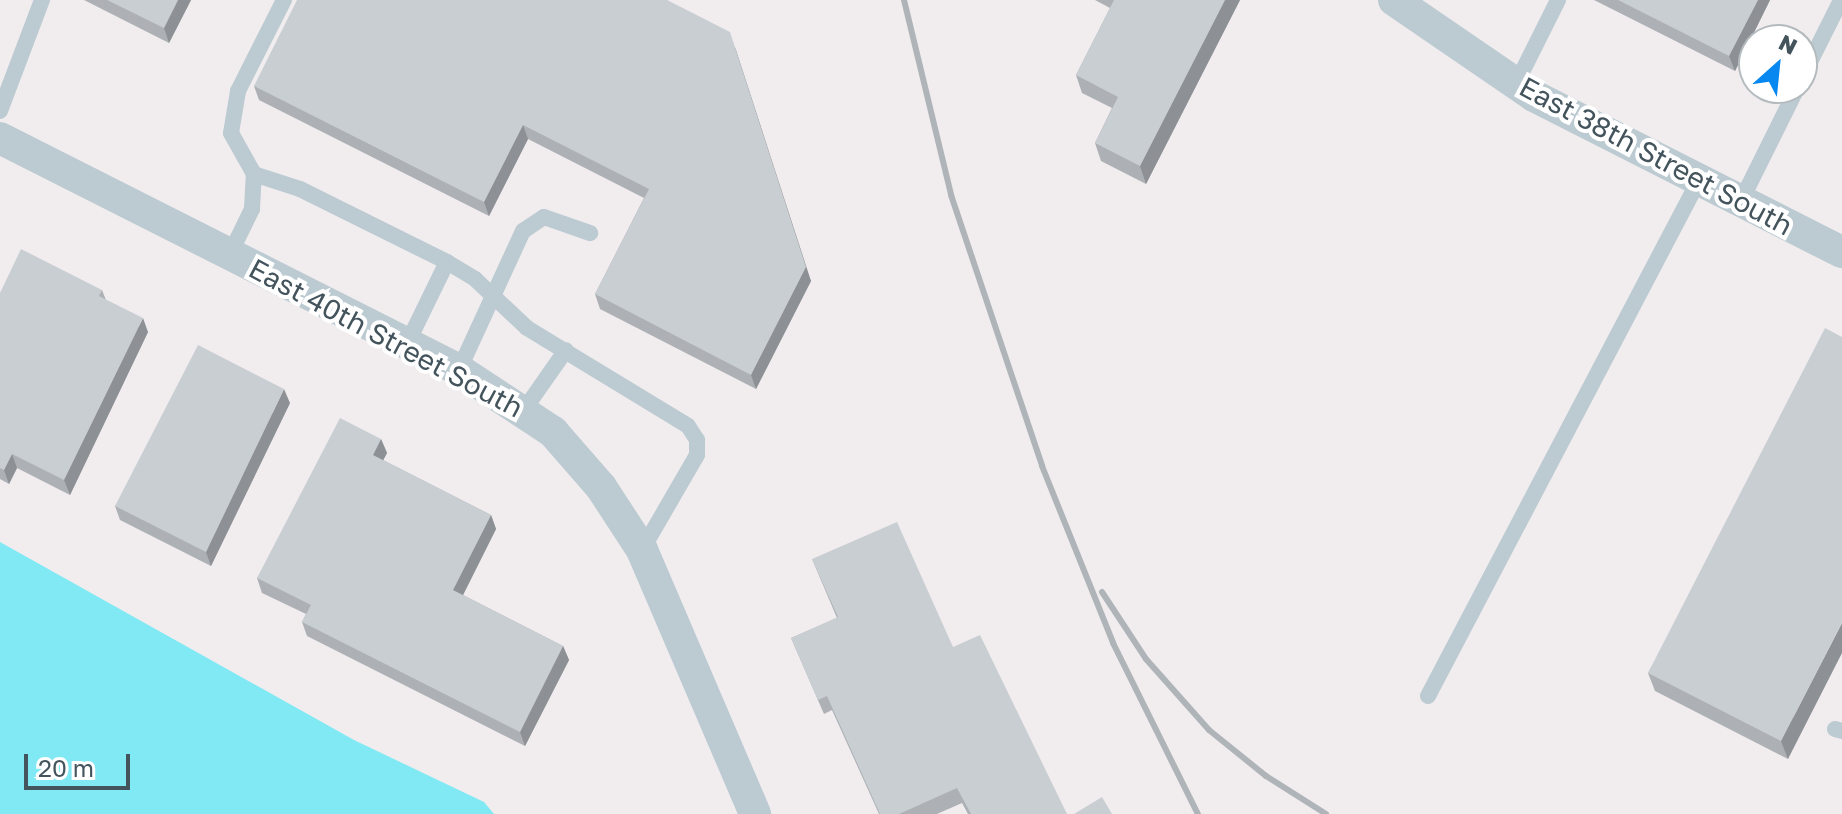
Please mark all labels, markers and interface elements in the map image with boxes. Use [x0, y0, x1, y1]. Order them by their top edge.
north arrow [1738, 24, 1818, 104]
text: N [1775, 28, 1802, 60]
street label: East 38th Street South [1514, 70, 1798, 242]
street label: East 40th Street South [243, 251, 529, 425]
scale bar [28, 738, 134, 788]
text: 20 m [38, 753, 94, 782]

